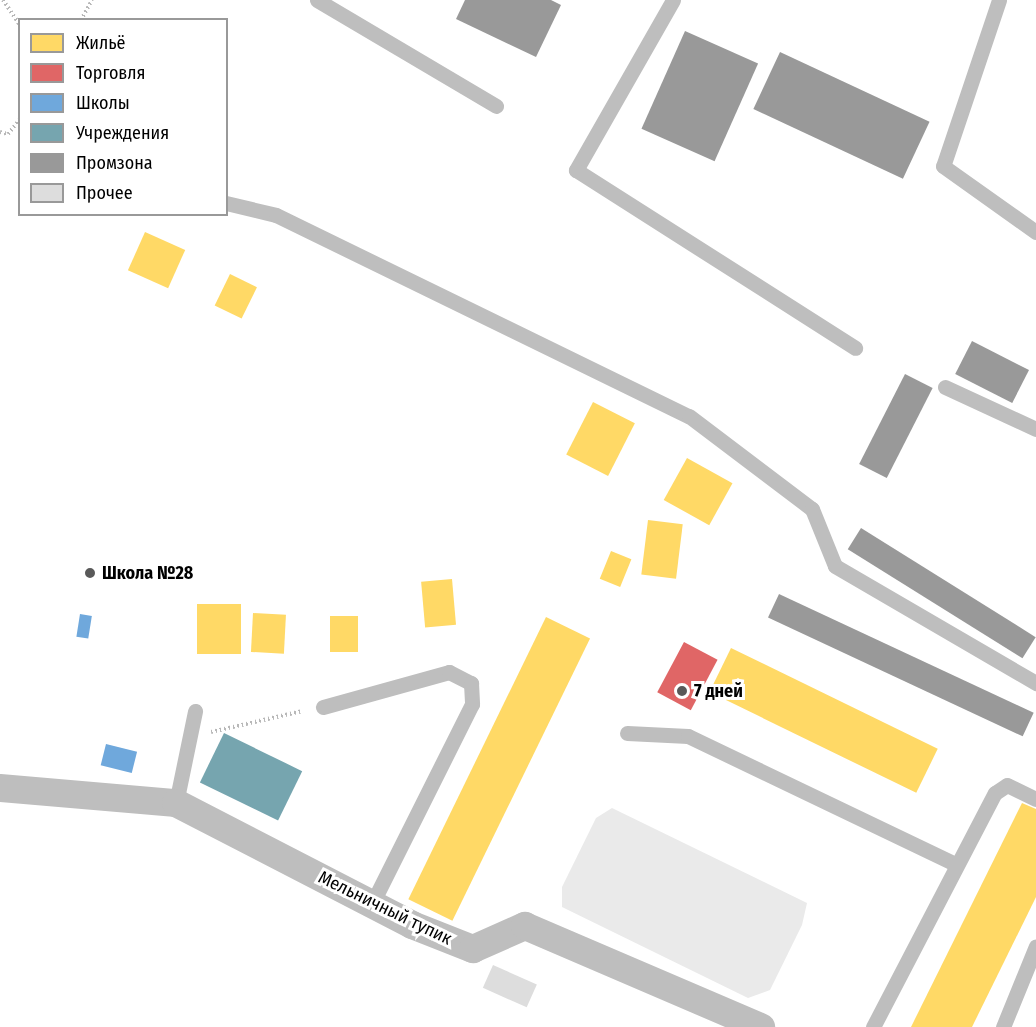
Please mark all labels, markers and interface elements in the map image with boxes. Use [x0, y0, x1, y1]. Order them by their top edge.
legend [18, 18, 228, 216]
text: Жильё [76, 32, 126, 54]
text: Торговля [76, 62, 145, 84]
text: Школы [76, 92, 130, 114]
text: Учреждения [76, 122, 169, 144]
text: Промзона [76, 152, 153, 174]
text: Прочее [76, 182, 133, 204]
place label: Школа №28 [102, 562, 193, 584]
marker: Школа №28 [83, 566, 97, 580]
place label: 7 дней [694, 680, 743, 702]
marker: 7 дней [675, 684, 689, 698]
street label: Мельничный тупик [315, 866, 455, 950]

